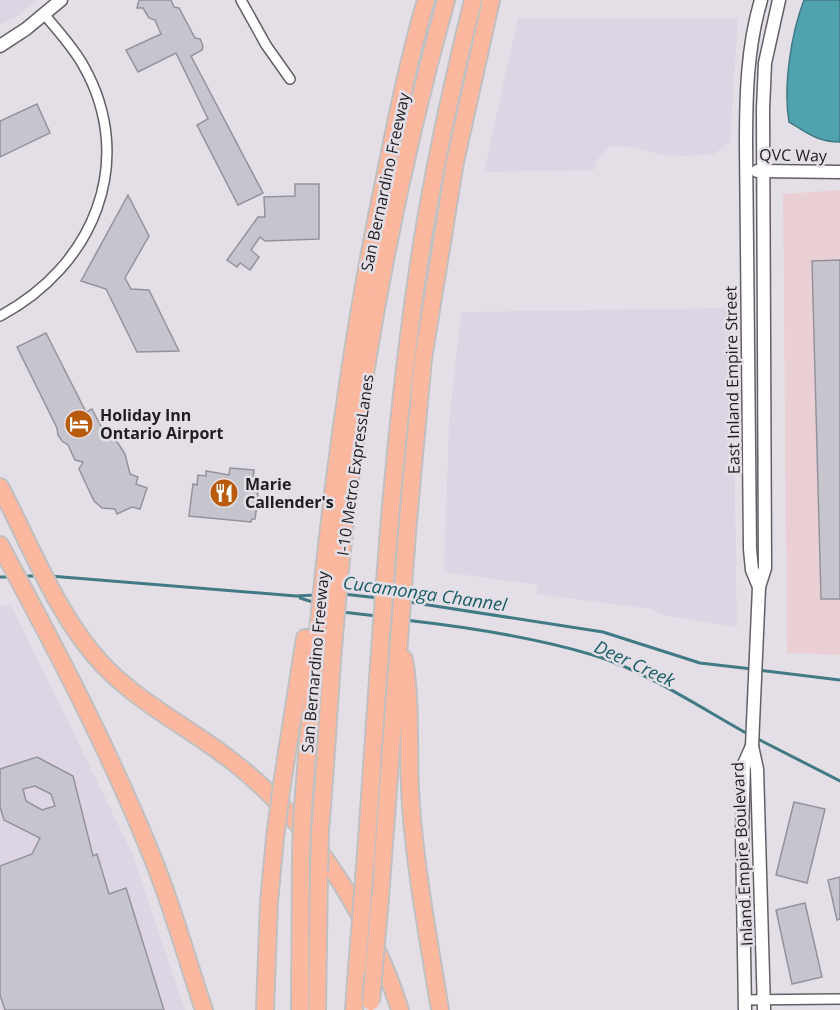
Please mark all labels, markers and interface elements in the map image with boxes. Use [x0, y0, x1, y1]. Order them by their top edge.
street label: San Bernardino Freeway [355, 90, 415, 273]
street label: QVC Way [759, 143, 828, 167]
street label: East Inland Empire Street [719, 285, 745, 474]
street label: I-10 Metro ExpressLanes [331, 373, 379, 557]
place label: Holiday Inn Ontario Airport [100, 404, 224, 444]
hotel icon: Holiday Inn Ontario Airport [63, 408, 95, 440]
place label: Marie Callender's [245, 473, 334, 513]
restaurant icon: Marie Callender's [208, 477, 240, 509]
street label: San Bernardino Freeway [296, 569, 334, 754]
water label: Cucamonga Channel [342, 570, 509, 616]
water label: Deer Creek [591, 634, 680, 693]
street label: Inland Empire Boulevard [726, 761, 758, 947]

